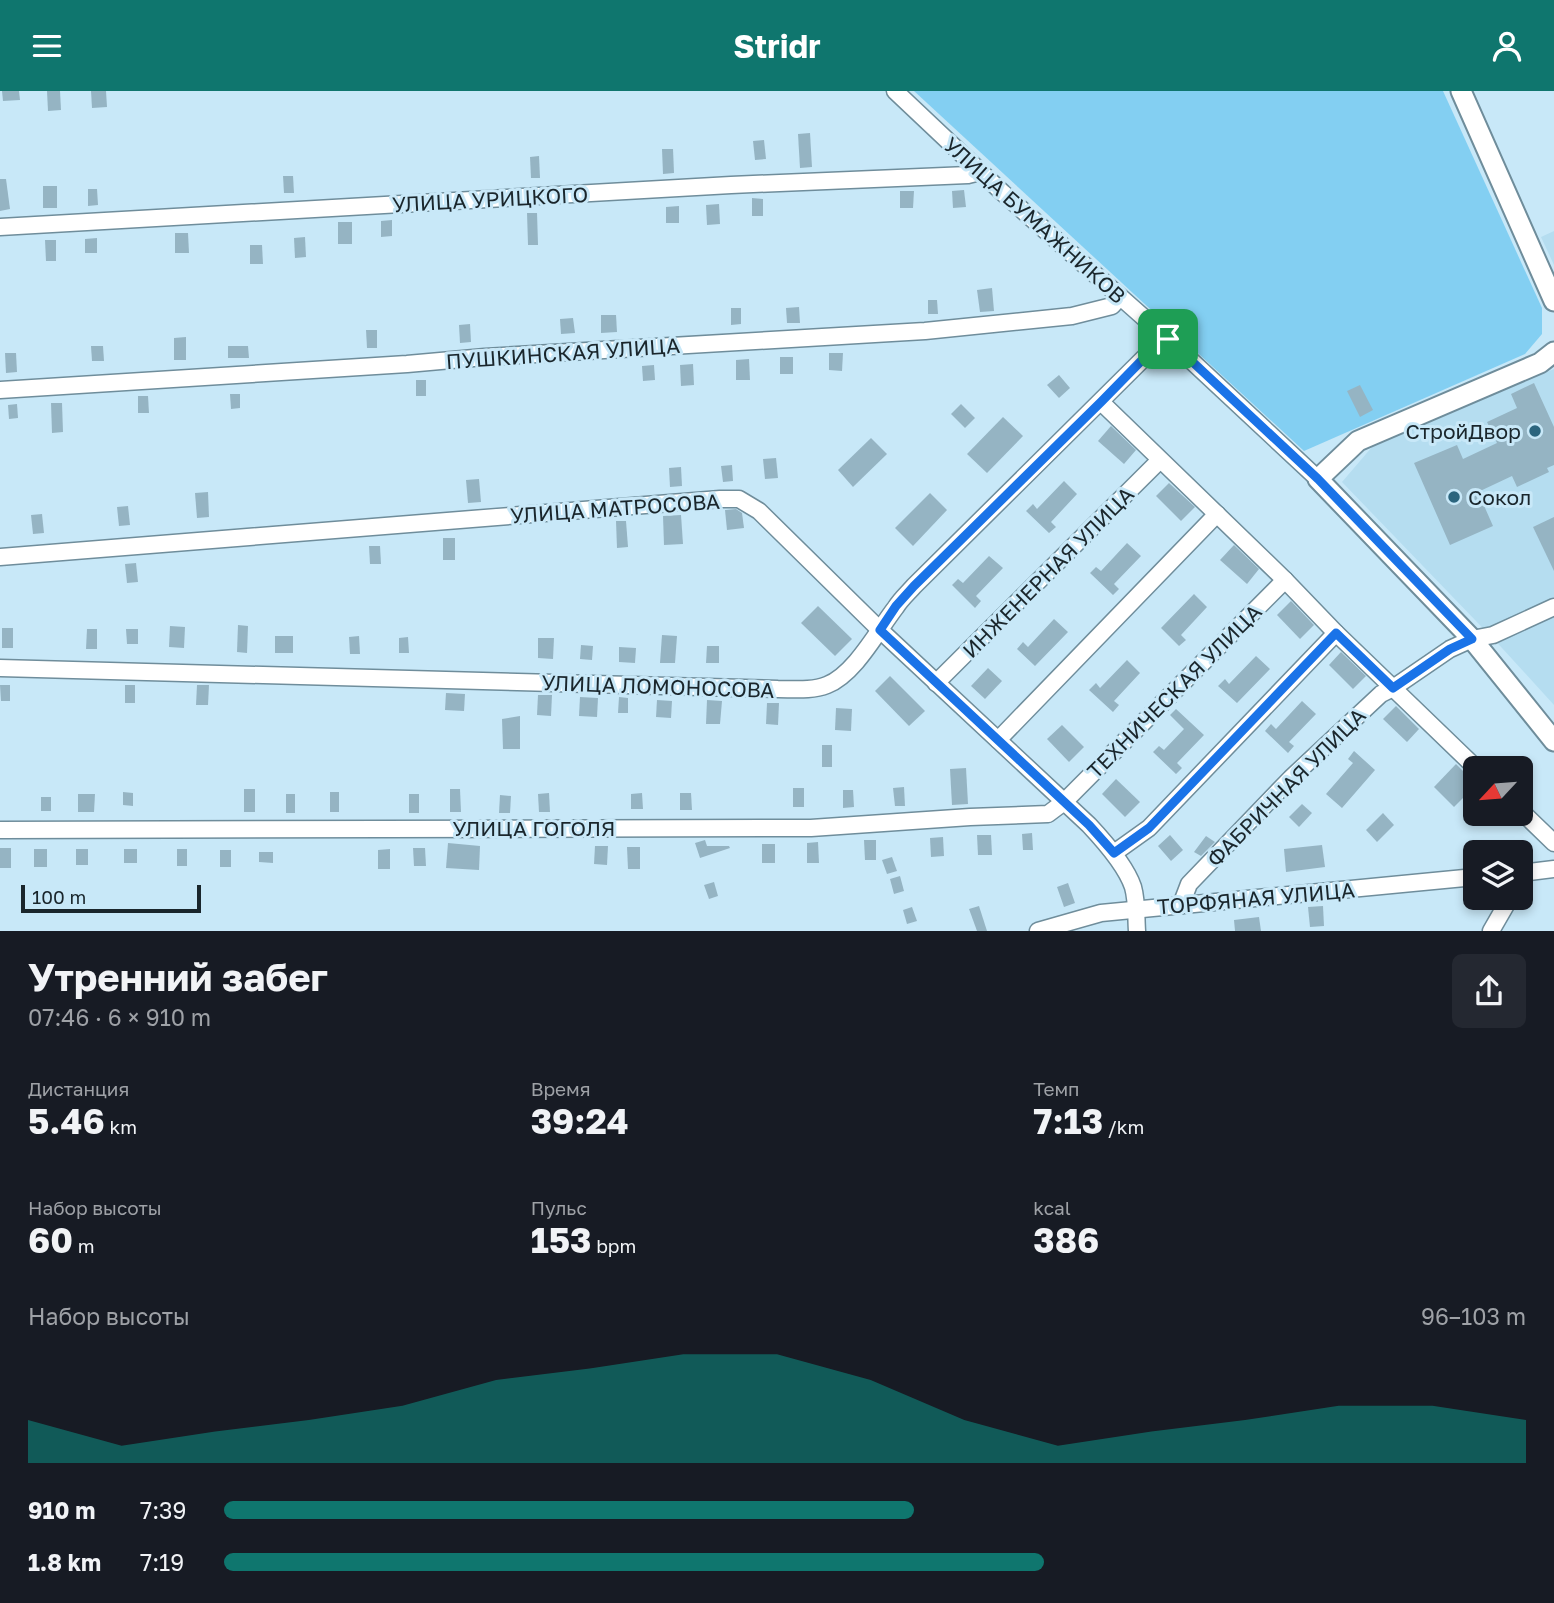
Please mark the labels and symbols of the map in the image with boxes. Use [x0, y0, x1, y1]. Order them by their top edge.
street label: УЛИЦА БУМАЖНИКОВ [939, 131, 1131, 309]
street label: УЛИЦА УРИЦКОГО [391, 181, 589, 217]
pin [1138, 309, 1198, 369]
street label: ПУШКИНСКАЯ УЛИЦА [445, 332, 681, 374]
place label: СтройДвор [1405, 418, 1521, 444]
marker: СтройДвор [1527, 423, 1543, 439]
street label: ИНЖЕНЕРНАЯ УЛИЦА [957, 481, 1139, 663]
place label: Сокол [1468, 484, 1531, 510]
street label: УЛИЦА МАТРОСОВА [509, 488, 721, 528]
marker: Сокол [1446, 489, 1462, 505]
street label: ТЕХНИЧЕСКАЯ УЛИЦА [1081, 598, 1267, 784]
street label: УЛИЦА ЛОМОНОСОВА [541, 669, 775, 703]
street label: ФАБРИЧНАЯ УЛИЦА [1201, 702, 1371, 872]
north arrow [1463, 756, 1533, 826]
street label: УЛИЦА ГОГОЛЯ [453, 815, 615, 841]
street label: ТОРФЯНАЯ УЛИЦА [1156, 876, 1356, 920]
scale bar [21, 882, 201, 914]

